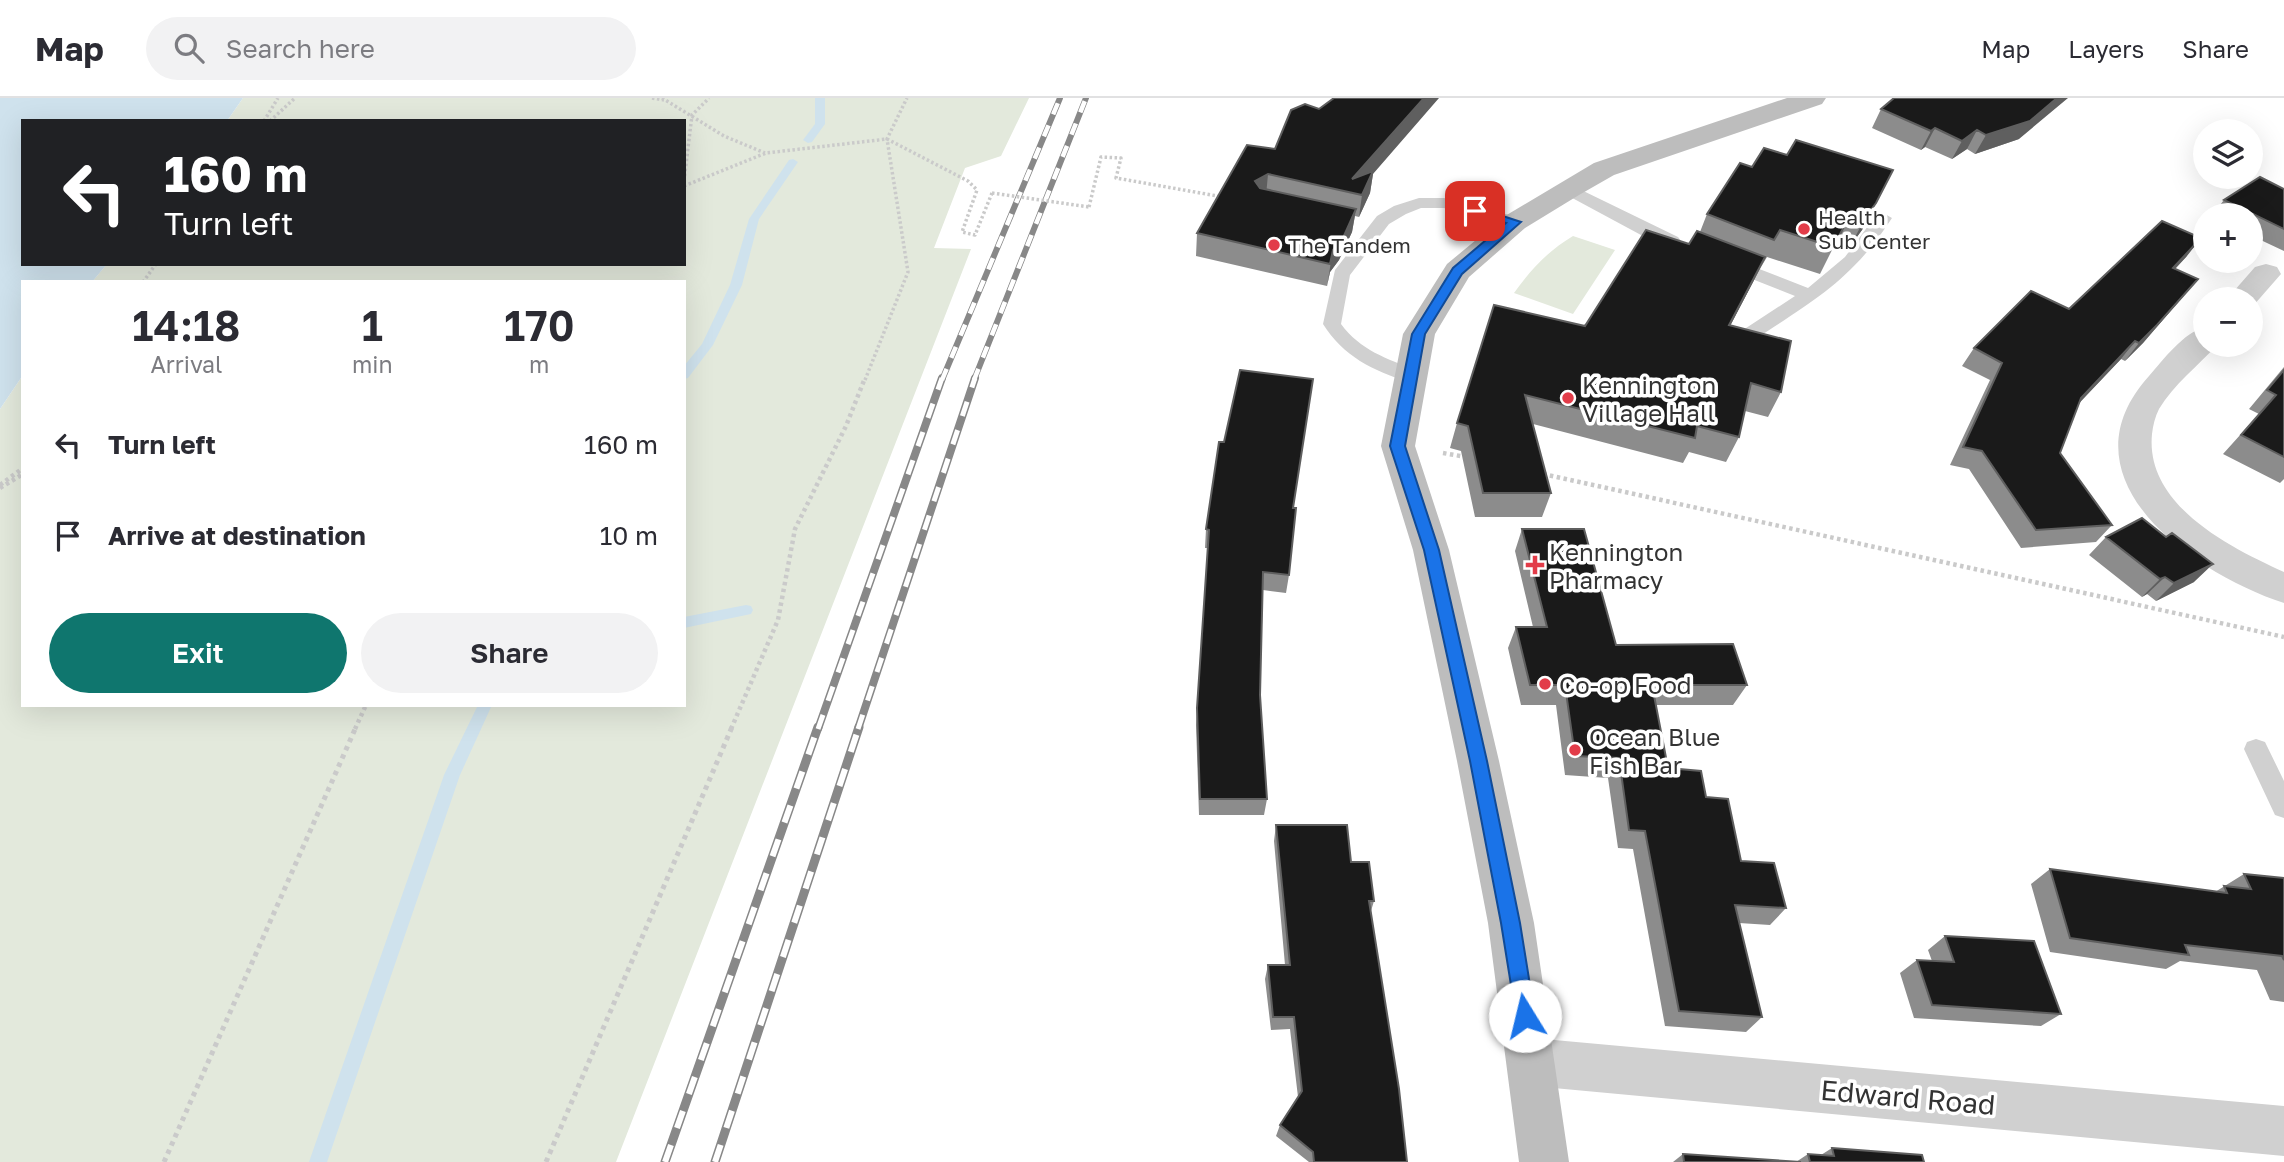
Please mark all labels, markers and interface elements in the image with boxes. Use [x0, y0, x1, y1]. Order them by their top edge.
search box [146, 17, 636, 80]
text: Map [35, 29, 104, 68]
icon: search [170, 29, 208, 67]
text: Search here [226, 33, 375, 64]
text: Map [1981, 34, 2030, 63]
text: Layers [2068, 34, 2144, 63]
text: Share [2182, 34, 2249, 63]
map controls [2193, 119, 2263, 357]
button: layers [2193, 119, 2263, 189]
text: 160 m [164, 144, 307, 203]
icon: left [49, 147, 140, 238]
pin [1445, 181, 1505, 241]
icon: arrive [1456, 192, 1494, 230]
button: + [2193, 203, 2263, 273]
text: Turn left [164, 204, 293, 242]
place label: Health Sub Center [1818, 204, 1930, 254]
marker: Health Sub Center [1796, 221, 1812, 237]
place label: The Tandem [1288, 232, 1411, 258]
marker: The Tandem [1266, 237, 1282, 253]
button: − [2193, 287, 2263, 357]
text: 14:18 [132, 300, 241, 350]
text: 1 [362, 300, 383, 350]
text: 170 [504, 300, 575, 350]
text: Arrival [150, 350, 222, 378]
text: min [352, 350, 393, 378]
text: m [529, 350, 549, 378]
place label: Kennington Village Hall [1582, 370, 1716, 427]
marker: Kennington Village Hall [1560, 390, 1576, 406]
icon: left [49, 426, 87, 464]
text: Turn left [108, 429, 216, 460]
text: 160 m [584, 429, 658, 460]
icon: arrive [49, 517, 87, 555]
text: Arrive at destination [108, 520, 366, 551]
text: 10 m [600, 520, 658, 551]
place label: Kennington Pharmacy [1549, 537, 1683, 594]
marker: Kennington Pharmacy [1527, 557, 1543, 573]
button: Exit [49, 613, 347, 693]
button: Share [361, 613, 658, 693]
place label: Co-op Food [1559, 670, 1692, 699]
marker: Co-op Food [1537, 676, 1553, 692]
place label: Ocean Blue Fish Bar [1589, 722, 1720, 779]
marker: Ocean Blue Fish Bar [1567, 742, 1583, 758]
position arrow [1488, 979, 1562, 1053]
street label: Edward Road [1819, 1073, 1997, 1121]

